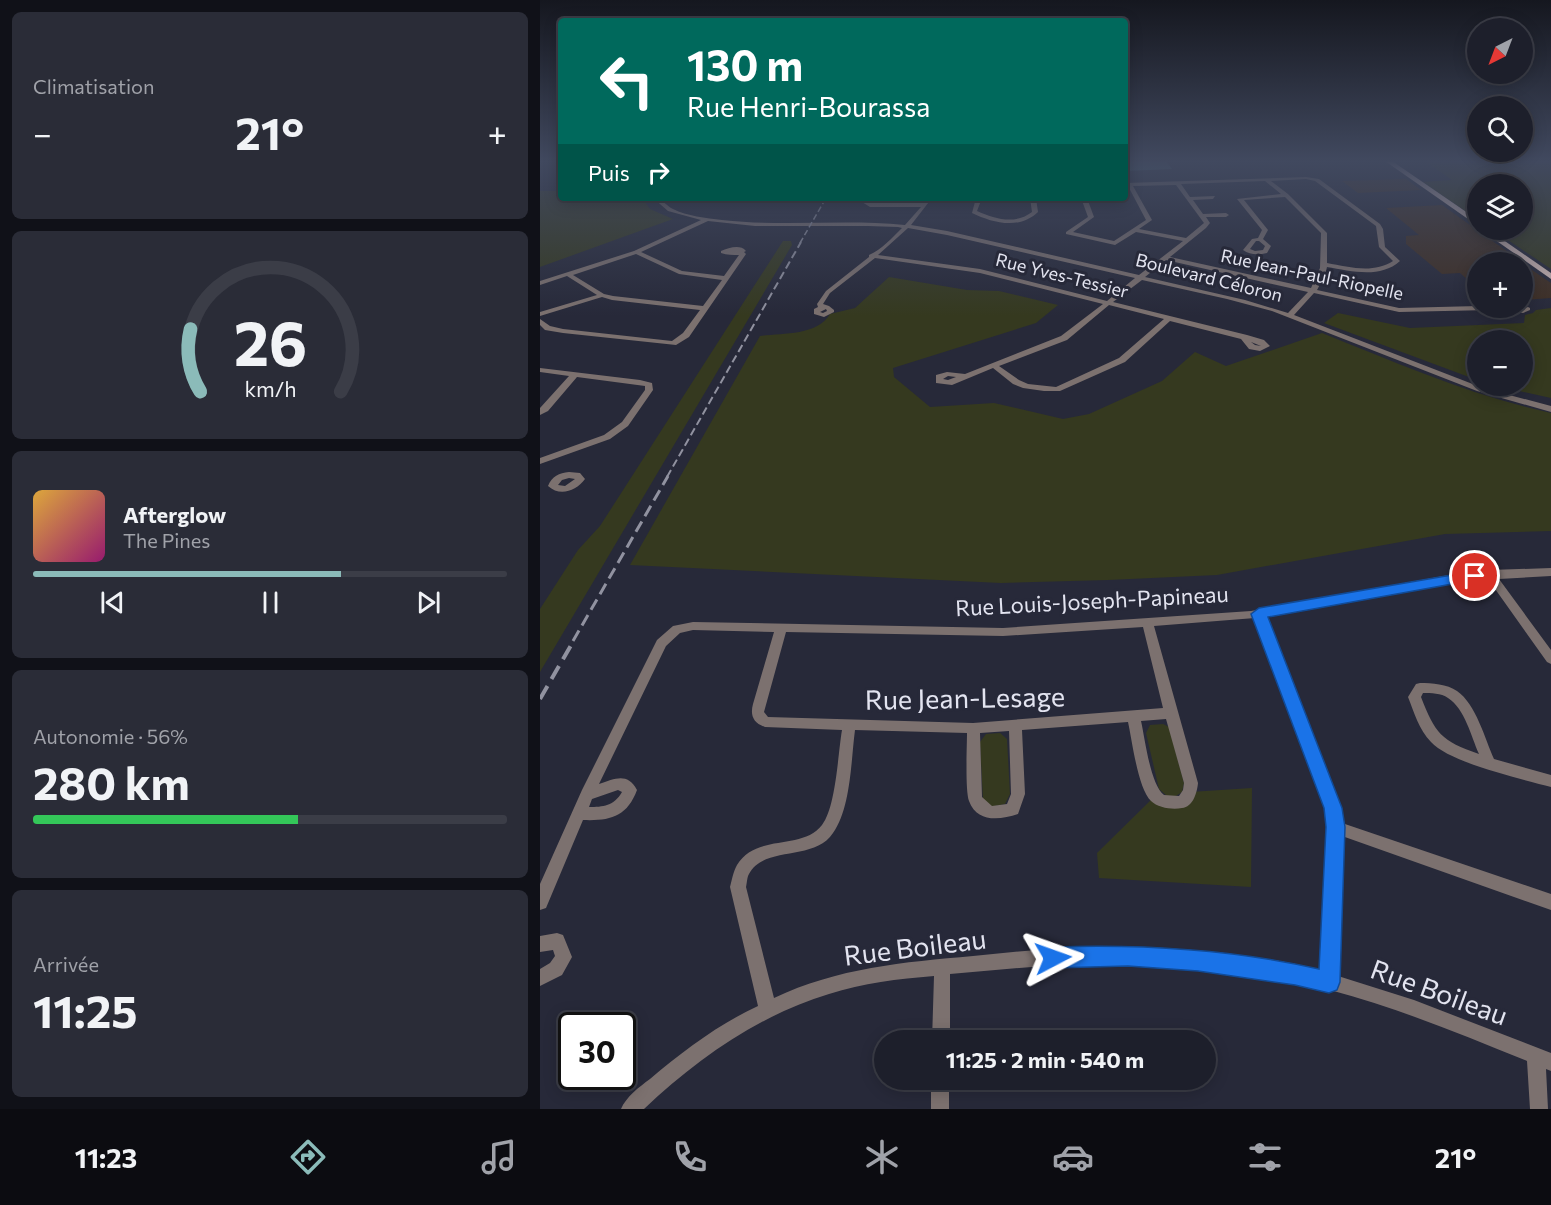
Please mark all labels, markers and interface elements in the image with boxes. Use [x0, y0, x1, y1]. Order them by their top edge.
north arrow [1467, 18, 1533, 84]
map controls [1467, 18, 1533, 396]
text: 130 m [687, 38, 803, 90]
icon: left [588, 42, 666, 120]
text: Climatisation [33, 74, 154, 98]
text: Rue Henri-Bourassa [687, 90, 930, 123]
button: search [1467, 96, 1533, 162]
text: 21° [235, 104, 304, 159]
text: − [33, 112, 52, 153]
text: + [488, 112, 507, 153]
icon: right [642, 156, 675, 189]
text: Puis [588, 159, 630, 186]
button: layers [1467, 174, 1533, 240]
street label: Rue Jean-Paul-Riopelle [1219, 244, 1406, 304]
street label: Rue Yves-Tessier [994, 248, 1131, 302]
street label: Boulevard Céloron [1134, 248, 1285, 306]
button: + [1467, 252, 1533, 318]
text: 26 [233, 303, 307, 379]
button: − [1467, 330, 1533, 396]
text: km/h [244, 376, 296, 402]
text: Afterglow [123, 501, 226, 528]
text: The Pines [123, 528, 210, 552]
pin [1449, 550, 1500, 601]
icon: arrive [1458, 559, 1491, 592]
street label: Rue Louis-Joseph-Papineau [955, 580, 1229, 621]
icon: previous [96, 586, 129, 619]
icon: pause [254, 586, 287, 619]
icon: next [412, 586, 445, 619]
street label: Rue Jean-Lesage [865, 679, 1065, 716]
text: Autonomie · 56% [33, 724, 188, 748]
text: 280 km [33, 754, 190, 809]
street label: Rue Boileau [842, 921, 988, 972]
position arrow [1021, 926, 1085, 990]
text: Arrivée [33, 952, 99, 976]
street label: Rue Boileau [1367, 952, 1512, 1032]
text: 11:25 [33, 982, 137, 1037]
speed limit sign: 30 [558, 1012, 636, 1090]
text: 11:25 · 2 min · 540 m [946, 1046, 1144, 1073]
icon: directions [287, 1136, 329, 1178]
icon: music [478, 1136, 520, 1178]
icon: phone [669, 1136, 711, 1178]
icon: climate [861, 1136, 903, 1178]
icon: car [1052, 1136, 1094, 1178]
icon: filters [1244, 1136, 1286, 1178]
text: 11:23 [75, 1141, 137, 1174]
text: 21° [1435, 1141, 1476, 1174]

